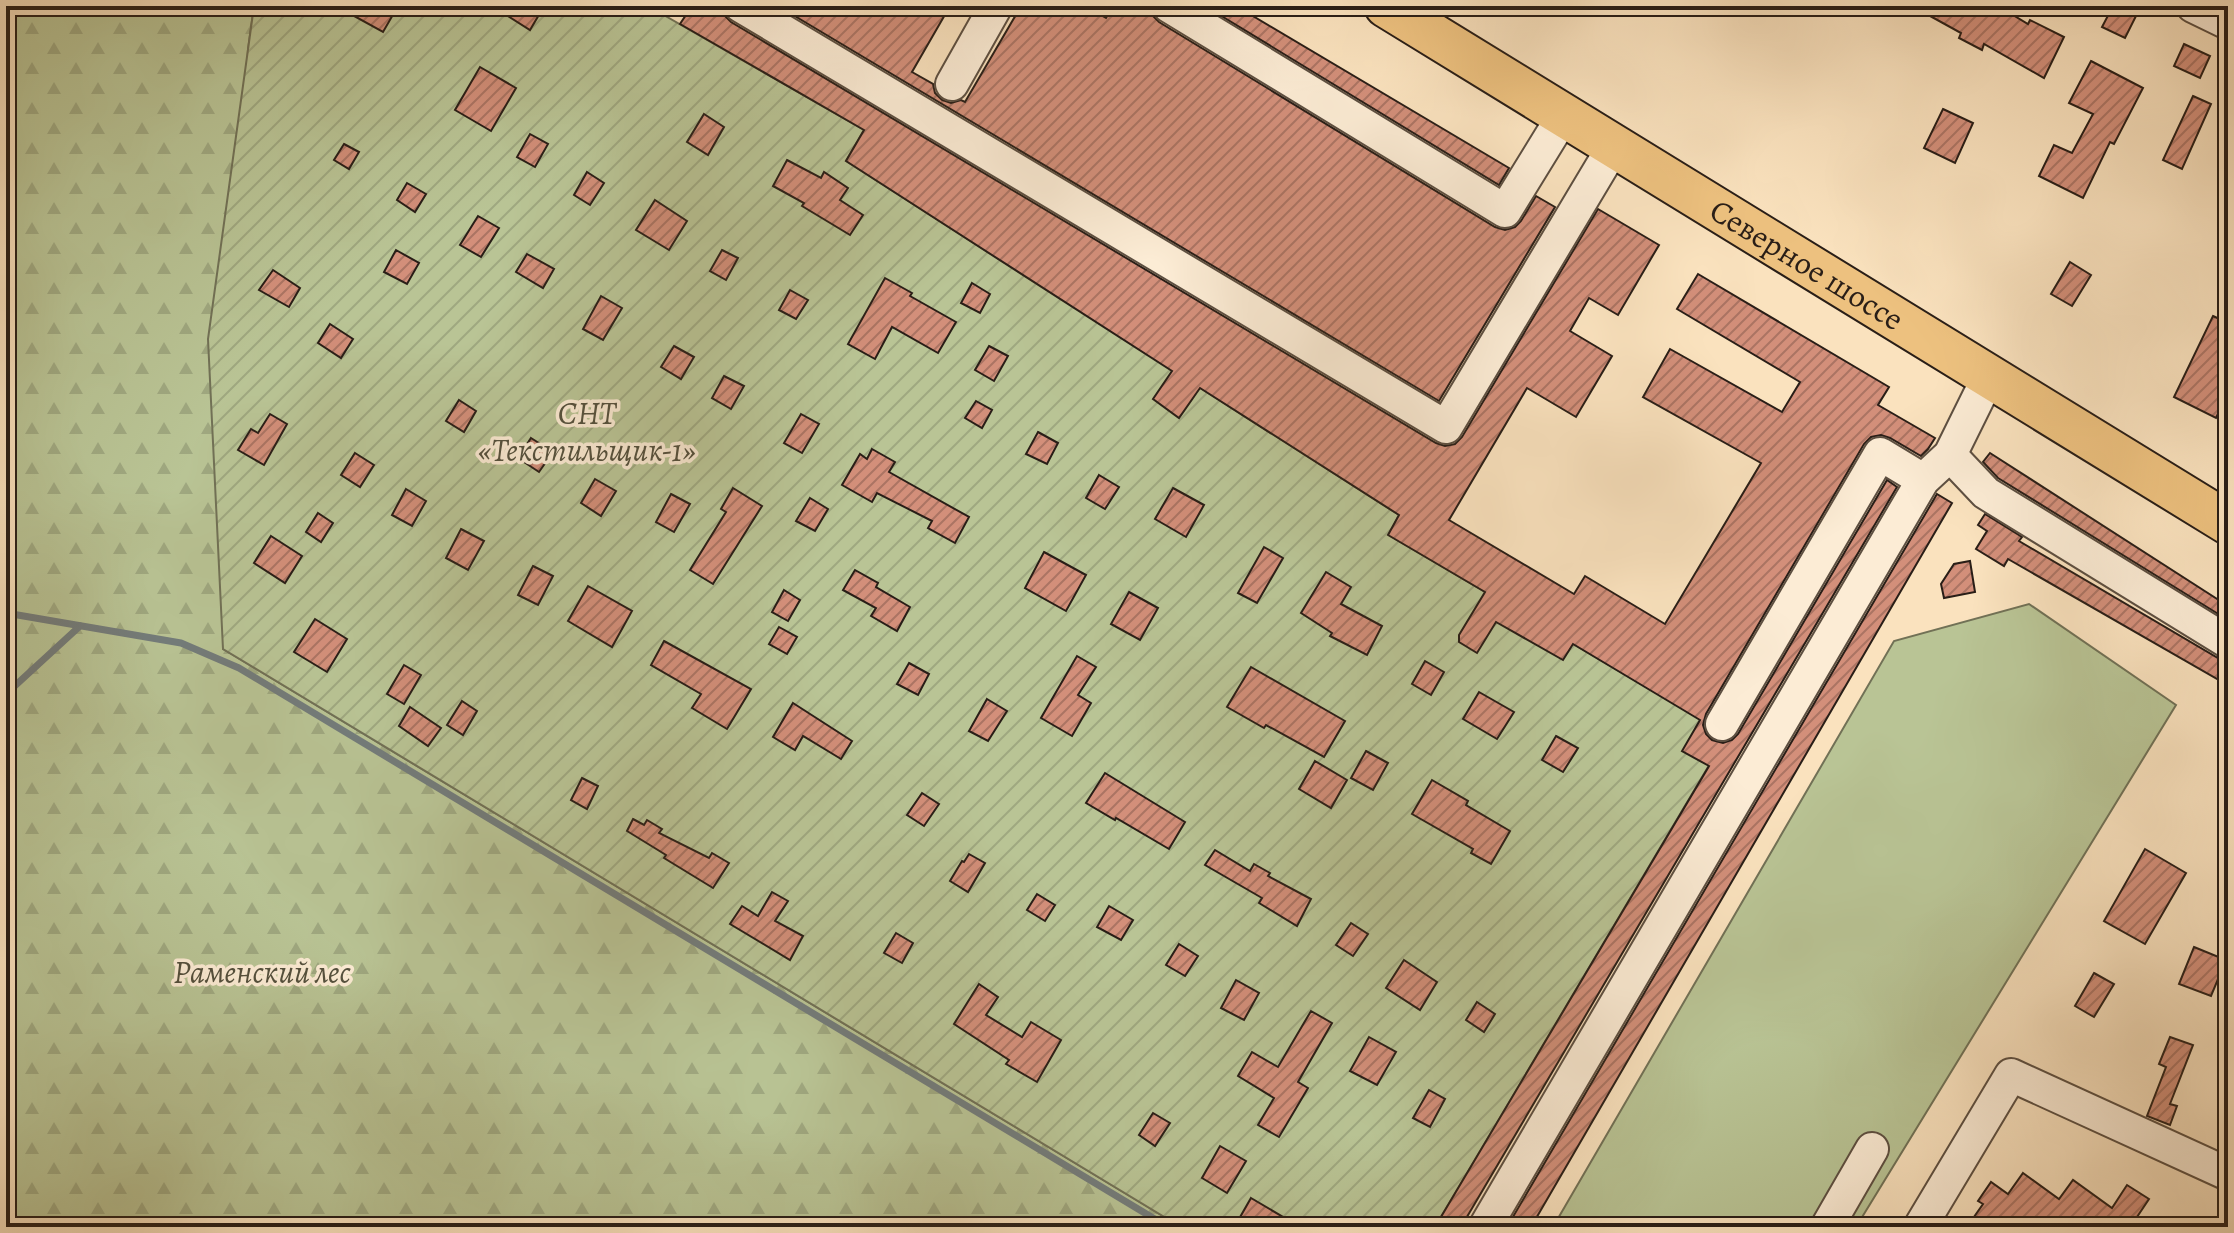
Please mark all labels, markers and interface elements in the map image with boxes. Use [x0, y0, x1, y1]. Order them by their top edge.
street label: Северное шоссе [1702, 188, 1912, 341]
park label: СНТ «Текстильщик-1» [478, 391, 696, 472]
park label: Раменский лес [173, 950, 352, 994]

